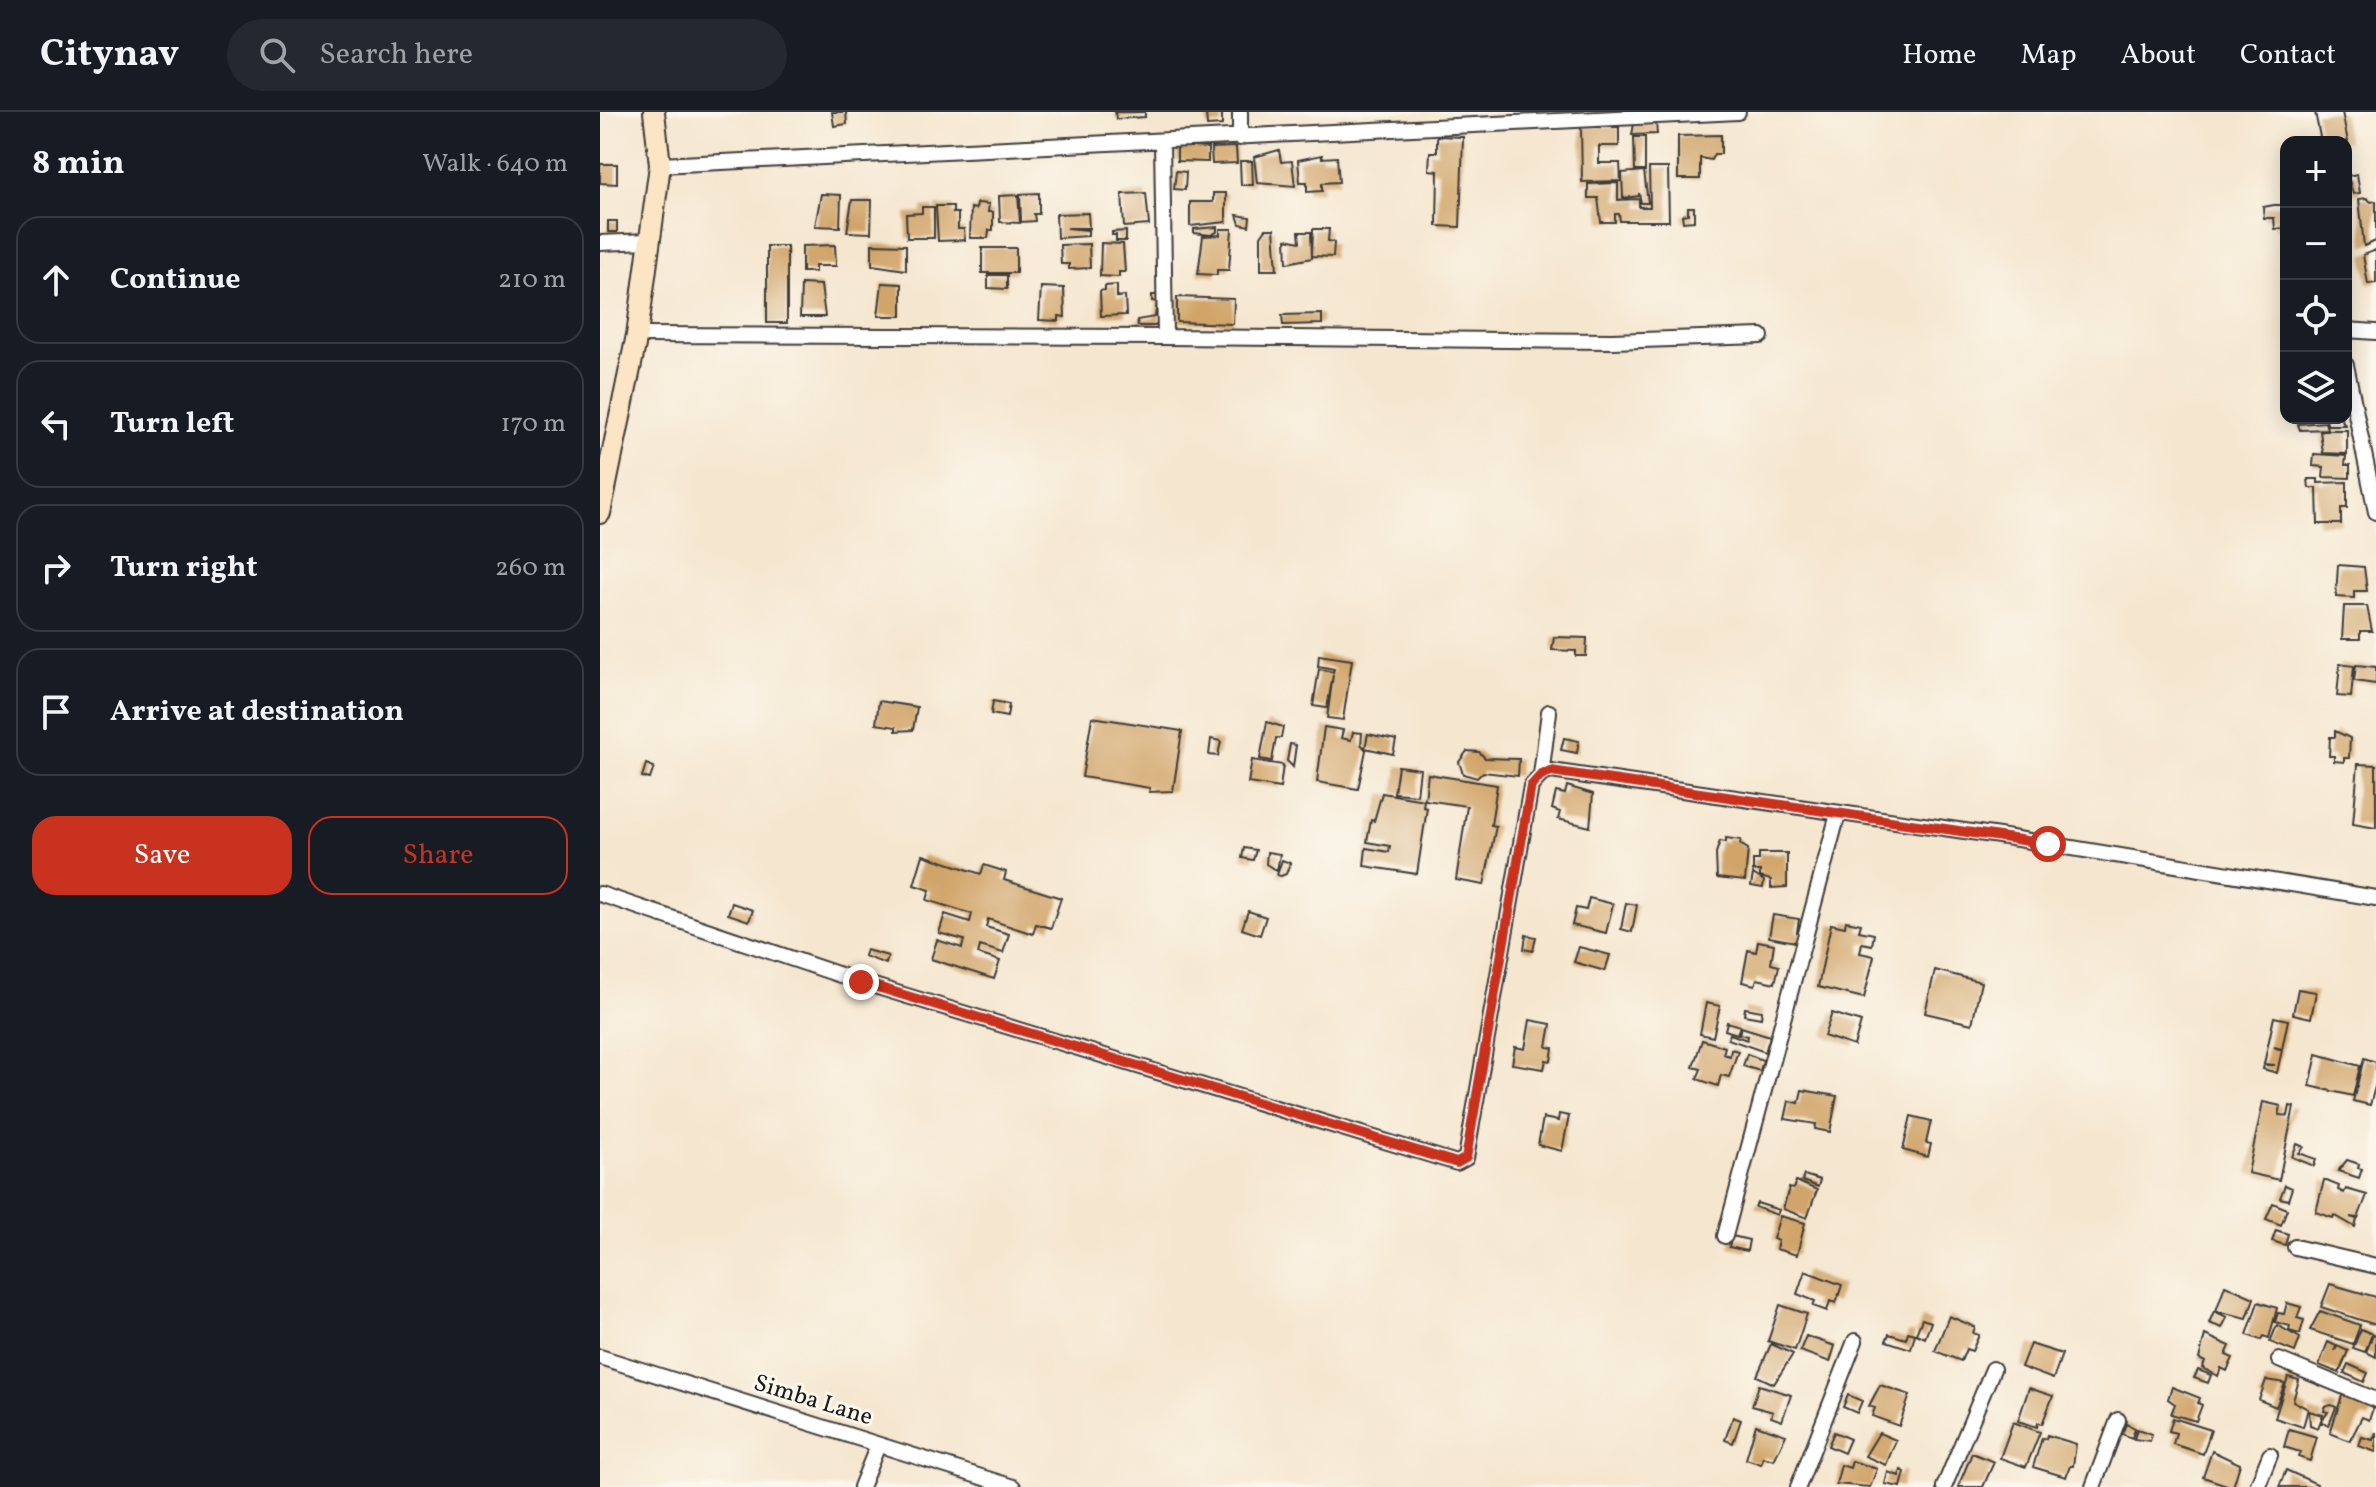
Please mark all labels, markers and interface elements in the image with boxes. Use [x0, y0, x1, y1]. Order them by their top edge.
search box [227, 19, 787, 91]
text: Citynav [40, 29, 179, 82]
icon: search [255, 33, 299, 77]
text: Search here [319, 34, 473, 76]
text: Home [1902, 36, 1976, 75]
text: Map [2020, 36, 2076, 75]
text: About [2120, 36, 2196, 75]
text: Contact [2240, 36, 2336, 75]
map controls [2280, 136, 2352, 424]
button: + [2280, 136, 2352, 208]
text: 8 min [32, 141, 125, 188]
text: Walk · 640 m [422, 146, 568, 182]
button: − [2280, 208, 2352, 280]
icon: ahead [34, 258, 78, 302]
text: Continue [110, 259, 241, 301]
text: 210 m [498, 262, 566, 298]
button: locate [2280, 280, 2352, 352]
button: layers [2280, 352, 2352, 424]
icon: left [34, 402, 78, 446]
text: Turn left [110, 403, 234, 445]
text: 170 m [501, 406, 566, 442]
icon: right [34, 546, 78, 590]
text: Turn right [110, 547, 258, 589]
text: 260 m [495, 550, 566, 586]
icon: arrive [34, 690, 78, 734]
text: Arrive at destination [110, 691, 404, 733]
button: Save [32, 816, 292, 895]
button: Share [308, 816, 568, 895]
route start [2030, 826, 2066, 862]
route end [843, 964, 879, 1000]
street label: Simba Lane [749, 1367, 877, 1435]

